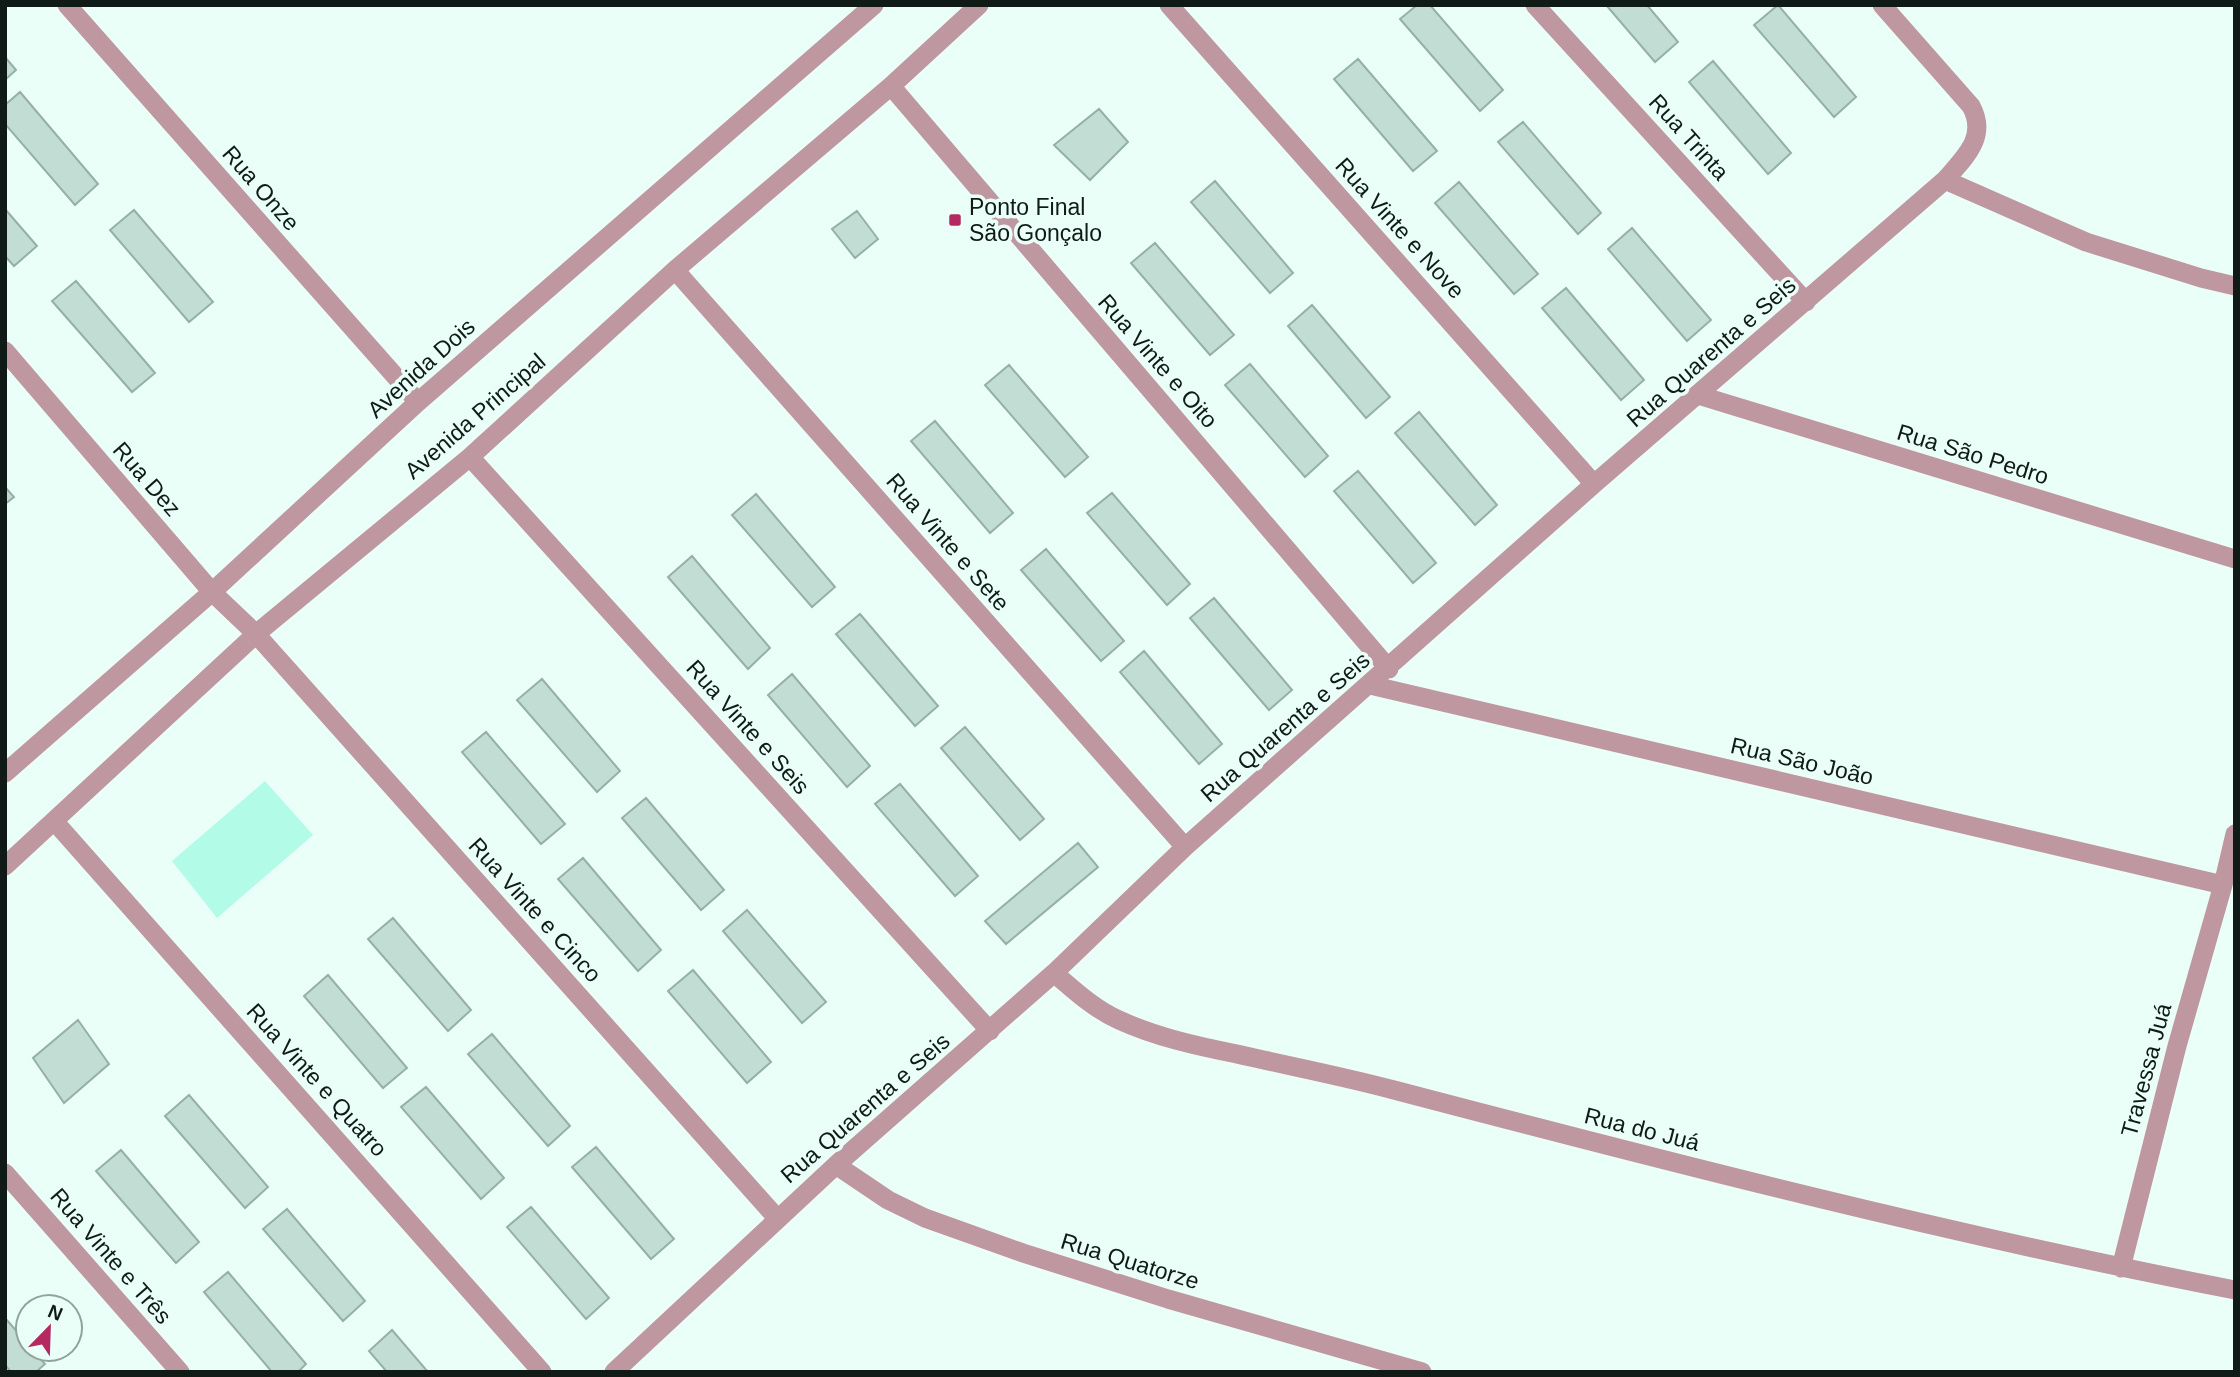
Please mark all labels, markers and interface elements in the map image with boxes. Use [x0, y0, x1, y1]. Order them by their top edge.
street label: Rua Trinta [1644, 89, 1734, 185]
street label: Rua Onze [217, 140, 305, 236]
street label: Rua Vinte e Nove [1330, 152, 1470, 304]
place label: Ponto Final São Gonçalo [969, 194, 1102, 246]
marker: Ponto Final São Gonçalo [947, 212, 963, 228]
street label: Rua Quarenta e Seis [1621, 272, 1801, 432]
street label: Rua Vinte e Oito [1093, 289, 1223, 433]
street label: Avenida Dois [362, 313, 480, 423]
street label: Avenida Principal [400, 348, 550, 484]
street label: Rua São Pedro [1894, 419, 2052, 489]
street label: Rua Dez [108, 437, 186, 521]
street label: Rua Vinte e Sete [881, 468, 1015, 616]
street label: Rua Quarenta e Seis [1195, 647, 1375, 807]
street label: Rua Vinte e Seis [681, 655, 815, 799]
street label: Rua São João [1728, 732, 1876, 790]
street label: Rua Vinte e Cinco [463, 833, 607, 987]
street label: Rua Vinte e Quatro [242, 998, 392, 1162]
street label: Travessa Juá [2116, 1000, 2176, 1140]
street label: Rua Quarenta e Seis [775, 1028, 955, 1188]
street label: Rua do Juá [1582, 1102, 1702, 1156]
street label: Rua Vinte e Três [45, 1183, 177, 1329]
street label: Rua Quatorze [1058, 1228, 1202, 1294]
north arrow [14, 1293, 84, 1363]
text: N [45, 1300, 66, 1325]

